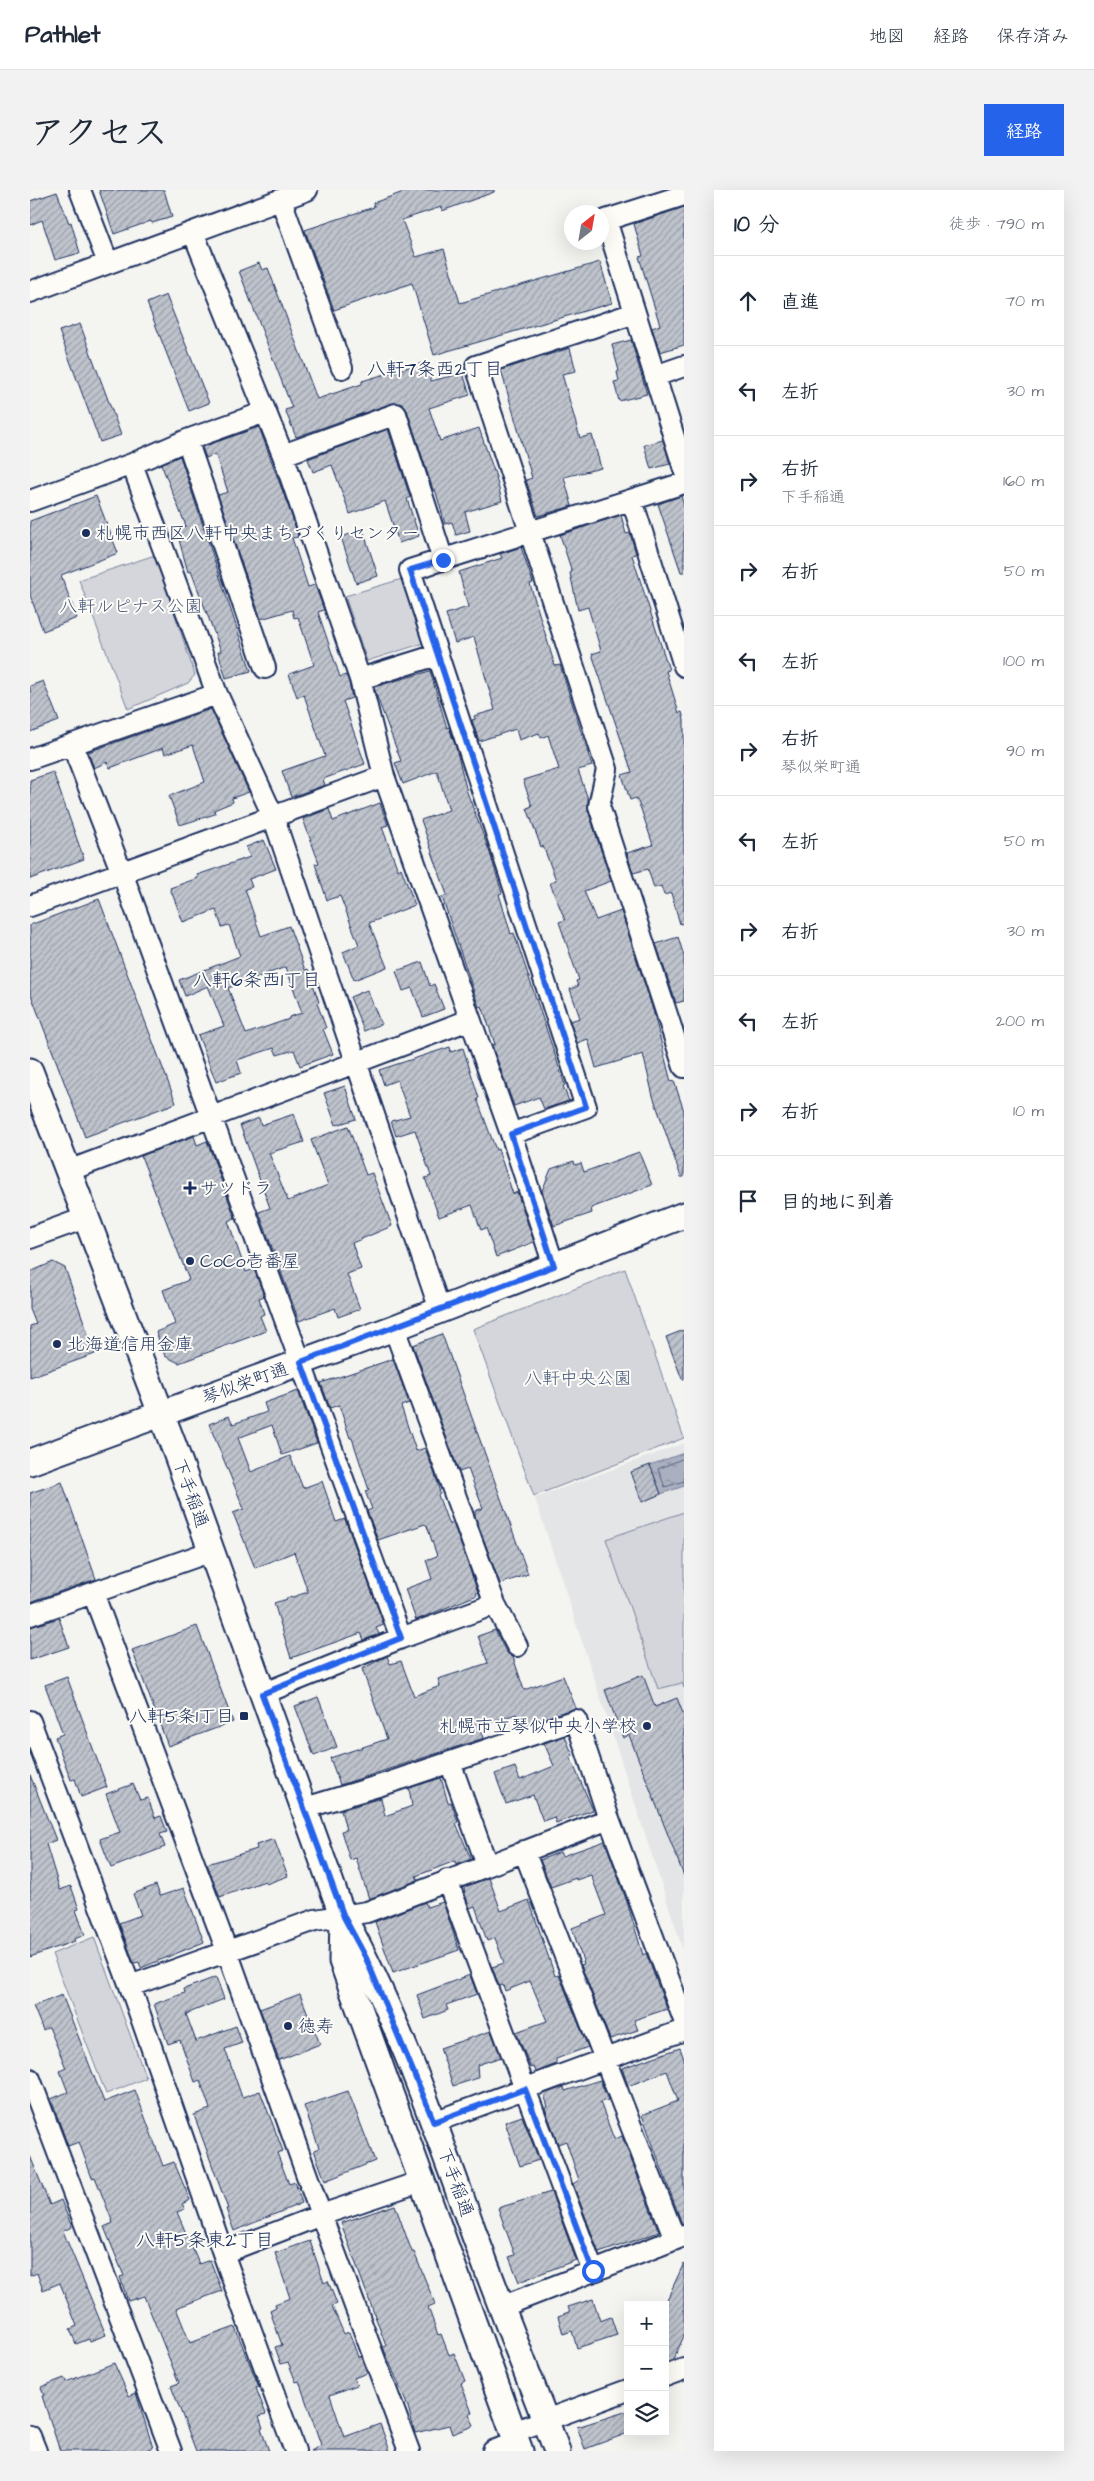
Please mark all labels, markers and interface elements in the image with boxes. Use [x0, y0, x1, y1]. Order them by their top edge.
text: Pathlet [25, 18, 101, 52]
text: 地図 [869, 24, 905, 49]
text: 経路 [933, 24, 969, 49]
text: 保存済み [997, 24, 1069, 49]
button: 経路 [984, 104, 1064, 156]
text: アクセス [30, 109, 168, 158]
north arrow [564, 205, 609, 250]
text: 10 分 [734, 210, 779, 239]
text: 徒歩 · 790 m [949, 213, 1044, 235]
icon: ahead [734, 287, 762, 315]
text: 直進 [781, 289, 819, 316]
text: 70 m [1005, 290, 1044, 312]
district label: 八軒7条西2丁目 [367, 356, 503, 383]
icon: left [734, 377, 762, 405]
text: 左折 [781, 379, 819, 406]
text: 30 m [1007, 380, 1044, 402]
text: 右折 [781, 456, 819, 483]
icon: right [734, 467, 762, 495]
text: 160 m [1003, 470, 1044, 492]
text: 下手稲通 [781, 486, 845, 508]
place label: 札幌市西区八軒中央まちづくりセンター [96, 521, 419, 546]
marker: 札幌市西区八軒中央まちづくりセンター [80, 527, 92, 539]
route end [432, 549, 455, 572]
icon: right [734, 557, 762, 585]
text: 右折 [781, 559, 819, 586]
text: 50 m [1004, 560, 1044, 582]
park label: 八軒ルピナス公園 [59, 594, 203, 619]
icon: left [734, 647, 762, 675]
text: 左折 [781, 649, 819, 676]
text: 100 m [1003, 650, 1044, 672]
text: 右折 [781, 726, 819, 753]
icon: right [734, 737, 762, 765]
text: 90 m [1006, 740, 1044, 762]
text: 琴似栄町通 [781, 756, 861, 778]
icon: left [734, 827, 762, 855]
text: 左折 [781, 829, 819, 856]
text: 50 m [1004, 830, 1044, 852]
icon: right [734, 917, 762, 945]
text: 右折 [781, 919, 819, 946]
text: 30 m [1007, 920, 1044, 942]
district label: 八軒6条西1丁目 [193, 967, 321, 994]
icon: left [734, 1007, 762, 1035]
text: 左折 [781, 1009, 819, 1036]
text: 200 m [996, 1010, 1044, 1032]
icon: right [734, 1097, 762, 1125]
text: 右折 [781, 1099, 819, 1126]
text: 10 m [1013, 1100, 1044, 1122]
place label: サツドラ [200, 1176, 272, 1201]
marker: サツドラ [184, 1182, 196, 1194]
icon: arrive [734, 1187, 762, 1215]
text: 目的地に到着 [781, 1189, 895, 1216]
place label: CoCo壱番屋 [200, 1249, 300, 1274]
marker: CoCo壱番屋 [184, 1255, 196, 1267]
place label: 北海道信用金庫 [67, 1332, 193, 1357]
marker: 北海道信用金庫 [51, 1338, 63, 1350]
street label: 琴似栄町通 [199, 1356, 292, 1411]
park label: 八軒中央公園 [524, 1366, 632, 1391]
street label: 下手稲通 [166, 1455, 215, 1531]
place label: 八軒5条1丁目 [129, 1704, 234, 1729]
marker: 八軒5条1丁目 [238, 1710, 250, 1722]
place label: 札幌市立琴似中央小学校 [439, 1714, 637, 1739]
marker: 札幌市立琴似中央小学校 [641, 1720, 653, 1732]
place label: 徳寿 [298, 2014, 334, 2039]
marker: 徳寿 [282, 2020, 294, 2032]
street label: 下手稲通 [431, 2144, 480, 2220]
district label: 八軒5条東2丁目 [136, 2227, 274, 2254]
route start [582, 2260, 605, 2283]
map controls [624, 2301, 669, 2436]
button: + [624, 2301, 669, 2346]
button: − [624, 2346, 669, 2391]
button: layers [624, 2391, 669, 2436]

